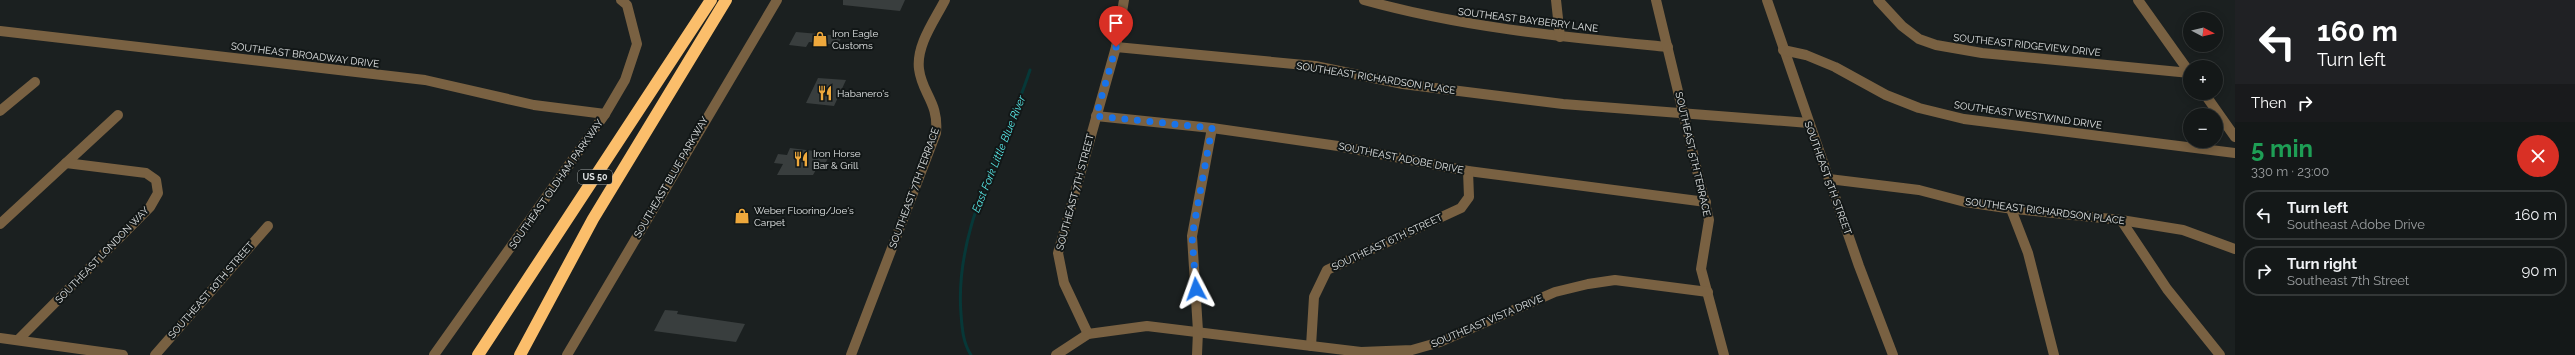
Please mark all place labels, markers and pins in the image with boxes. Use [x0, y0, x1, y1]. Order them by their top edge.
pin [1099, 6, 1133, 47]
place label: Iron Eagle Customs [832, 28, 879, 51]
shop icon: Iron Eagle Customs [811, 30, 829, 48]
restaurant icon: Habanero's [816, 84, 834, 102]
place label: Habanero's [837, 88, 889, 99]
place label: Iron Horse Bar & Grill [813, 148, 861, 171]
restaurant icon: Iron Horse Bar & Grill [792, 150, 810, 168]
place label: Weber Flooring/Joe's Carpet [754, 205, 854, 228]
shop icon: Weber Flooring/Joe's Carpet [733, 207, 751, 225]

